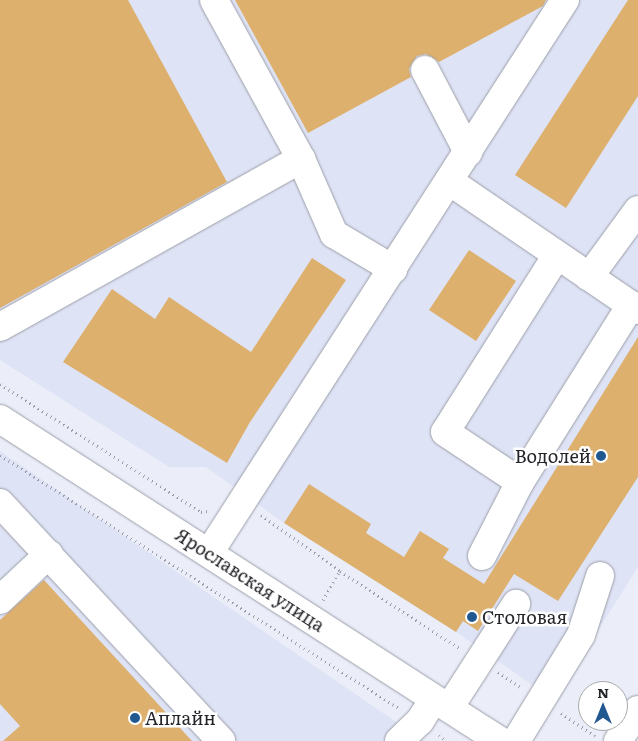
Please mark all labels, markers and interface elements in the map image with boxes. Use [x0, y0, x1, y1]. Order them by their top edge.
place label: Водолей [515, 445, 591, 467]
marker: Водолей [595, 450, 607, 462]
street label: Ярославская улица [171, 524, 329, 636]
place label: Столовая [482, 606, 567, 628]
marker: Столовая [466, 611, 478, 623]
north arrow [578, 681, 628, 731]
text: N [597, 682, 609, 702]
place label: Аплайн [145, 707, 216, 729]
marker: Аплайн [129, 712, 141, 724]

